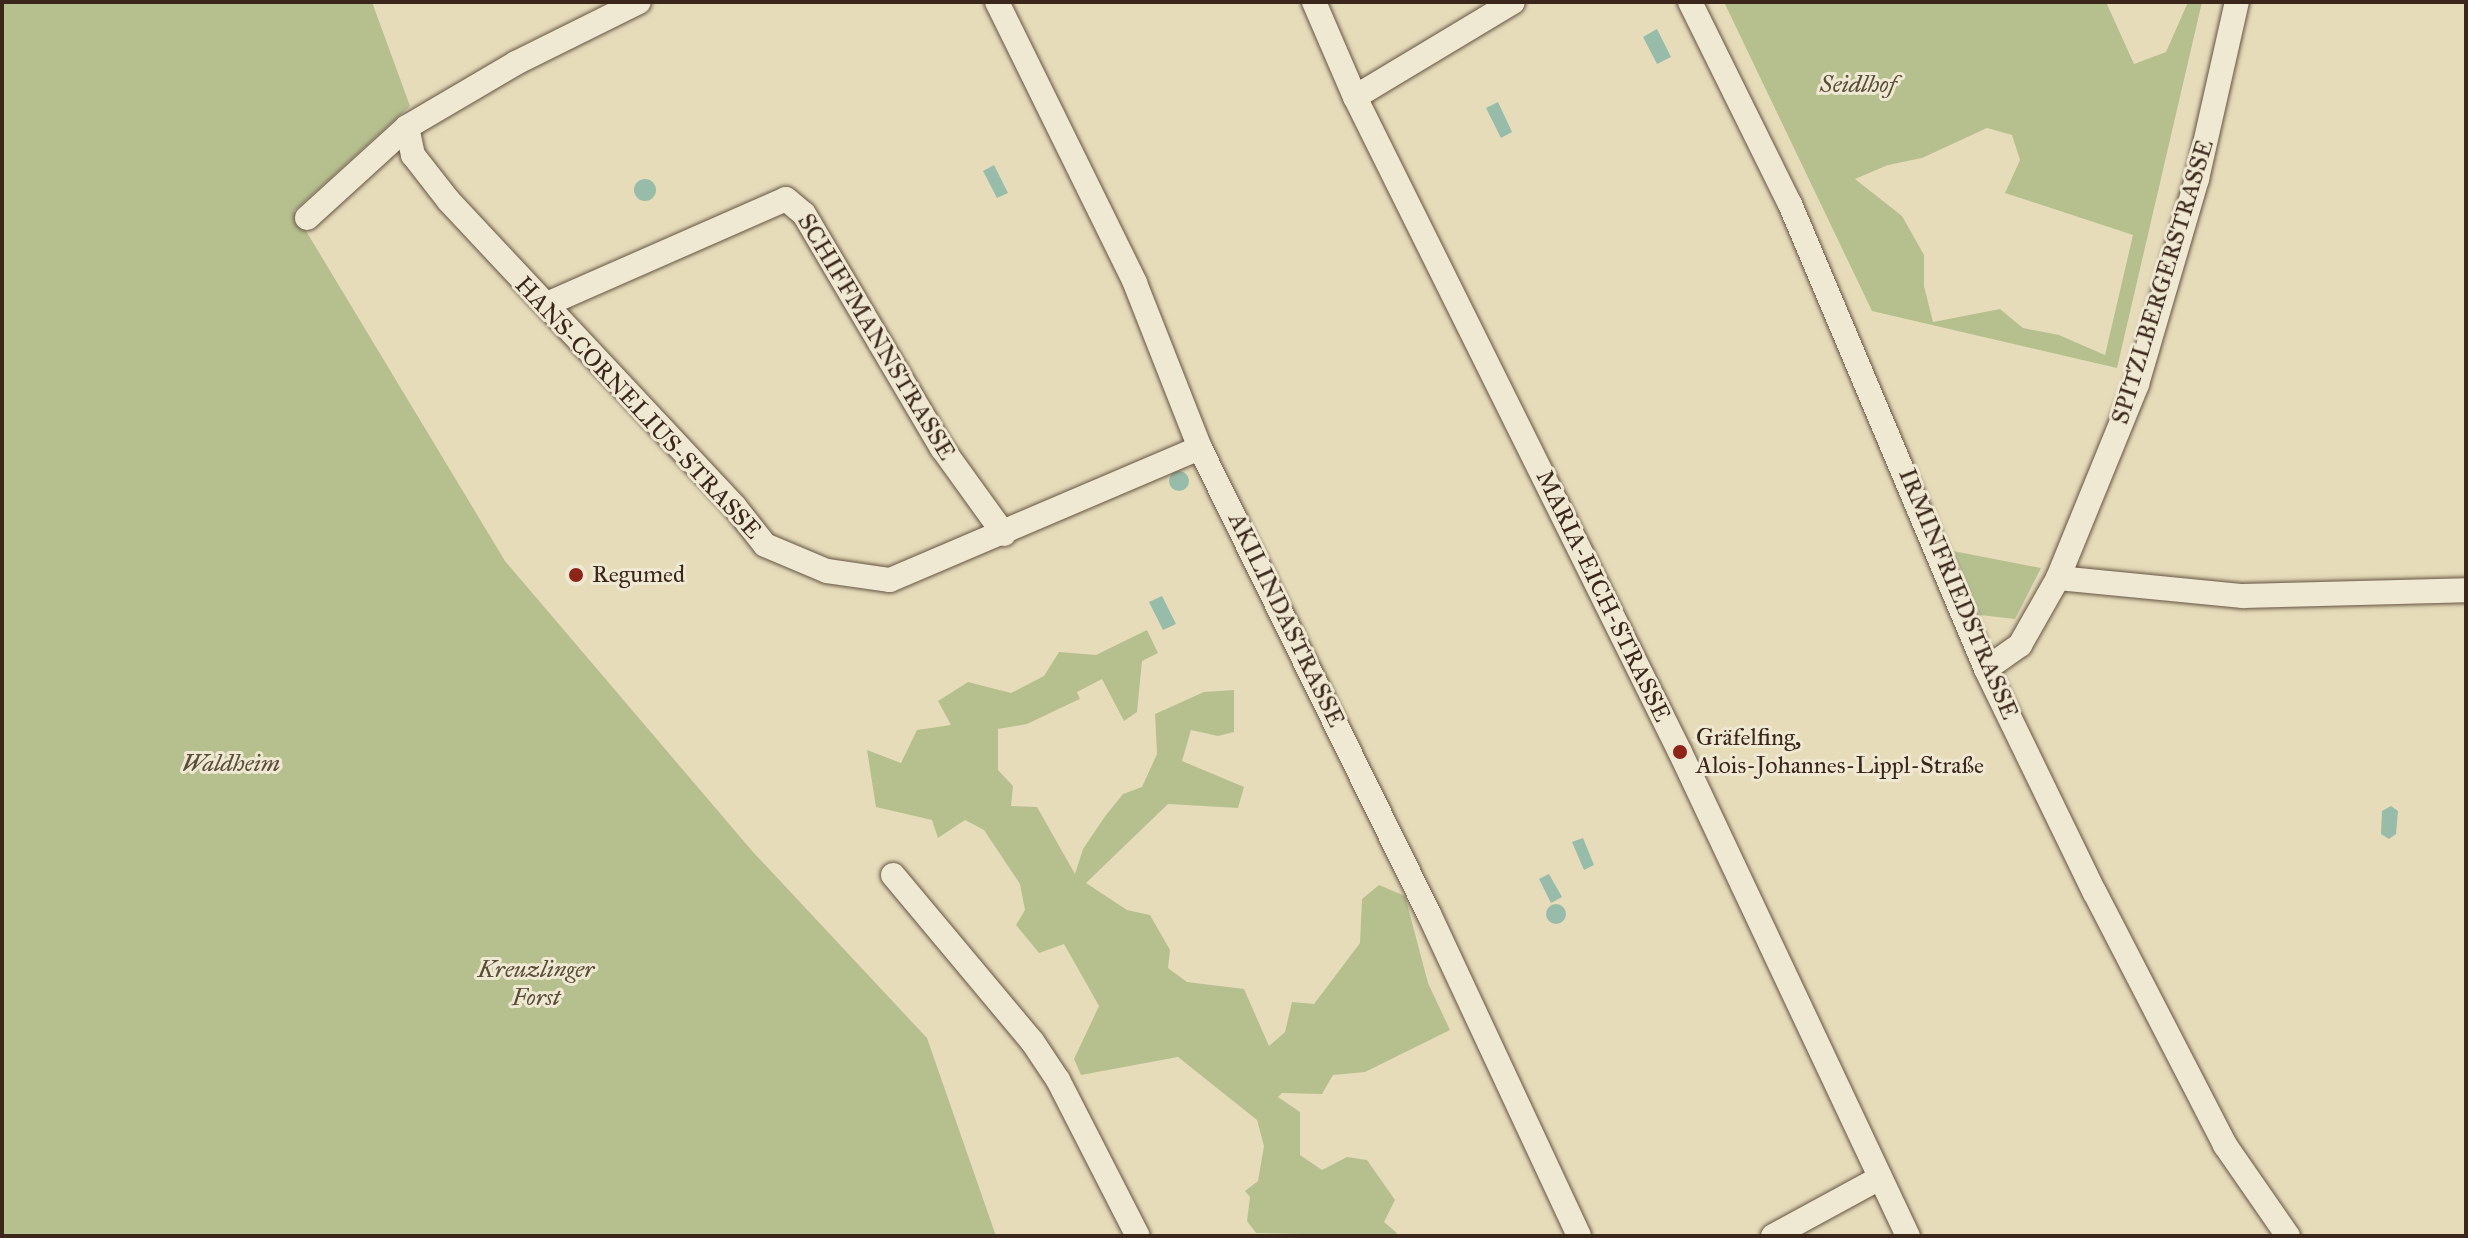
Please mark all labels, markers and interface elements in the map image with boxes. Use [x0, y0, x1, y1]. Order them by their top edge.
park label: Seidlhof [1820, 71, 1896, 99]
street label: SPITZLBERGERSTRASSE [2106, 136, 2220, 428]
street label: SCHIFFMANNSTRASSE [791, 209, 961, 465]
street label: HANS-CORNELIUS-STRASSE [509, 271, 767, 545]
street label: IRMINFRIEDSTRASSE [1892, 464, 2024, 724]
street label: MARIA-EICH-STRASSE [1529, 465, 1677, 727]
street label: AKILINDASTRASSE [1222, 508, 1350, 732]
place label: Regumed [592, 561, 685, 589]
marker: Regumed [567, 566, 585, 584]
place label: Gräfelfing, Alois-Johannes-Lippl-Straße [1696, 724, 1984, 780]
marker: Gräfelfing, Alois-Johannes-Lippl-Straße [1671, 743, 1689, 761]
park label: Waldheim [182, 750, 280, 778]
park label: Kreuzlinger Forst [478, 956, 594, 1012]

